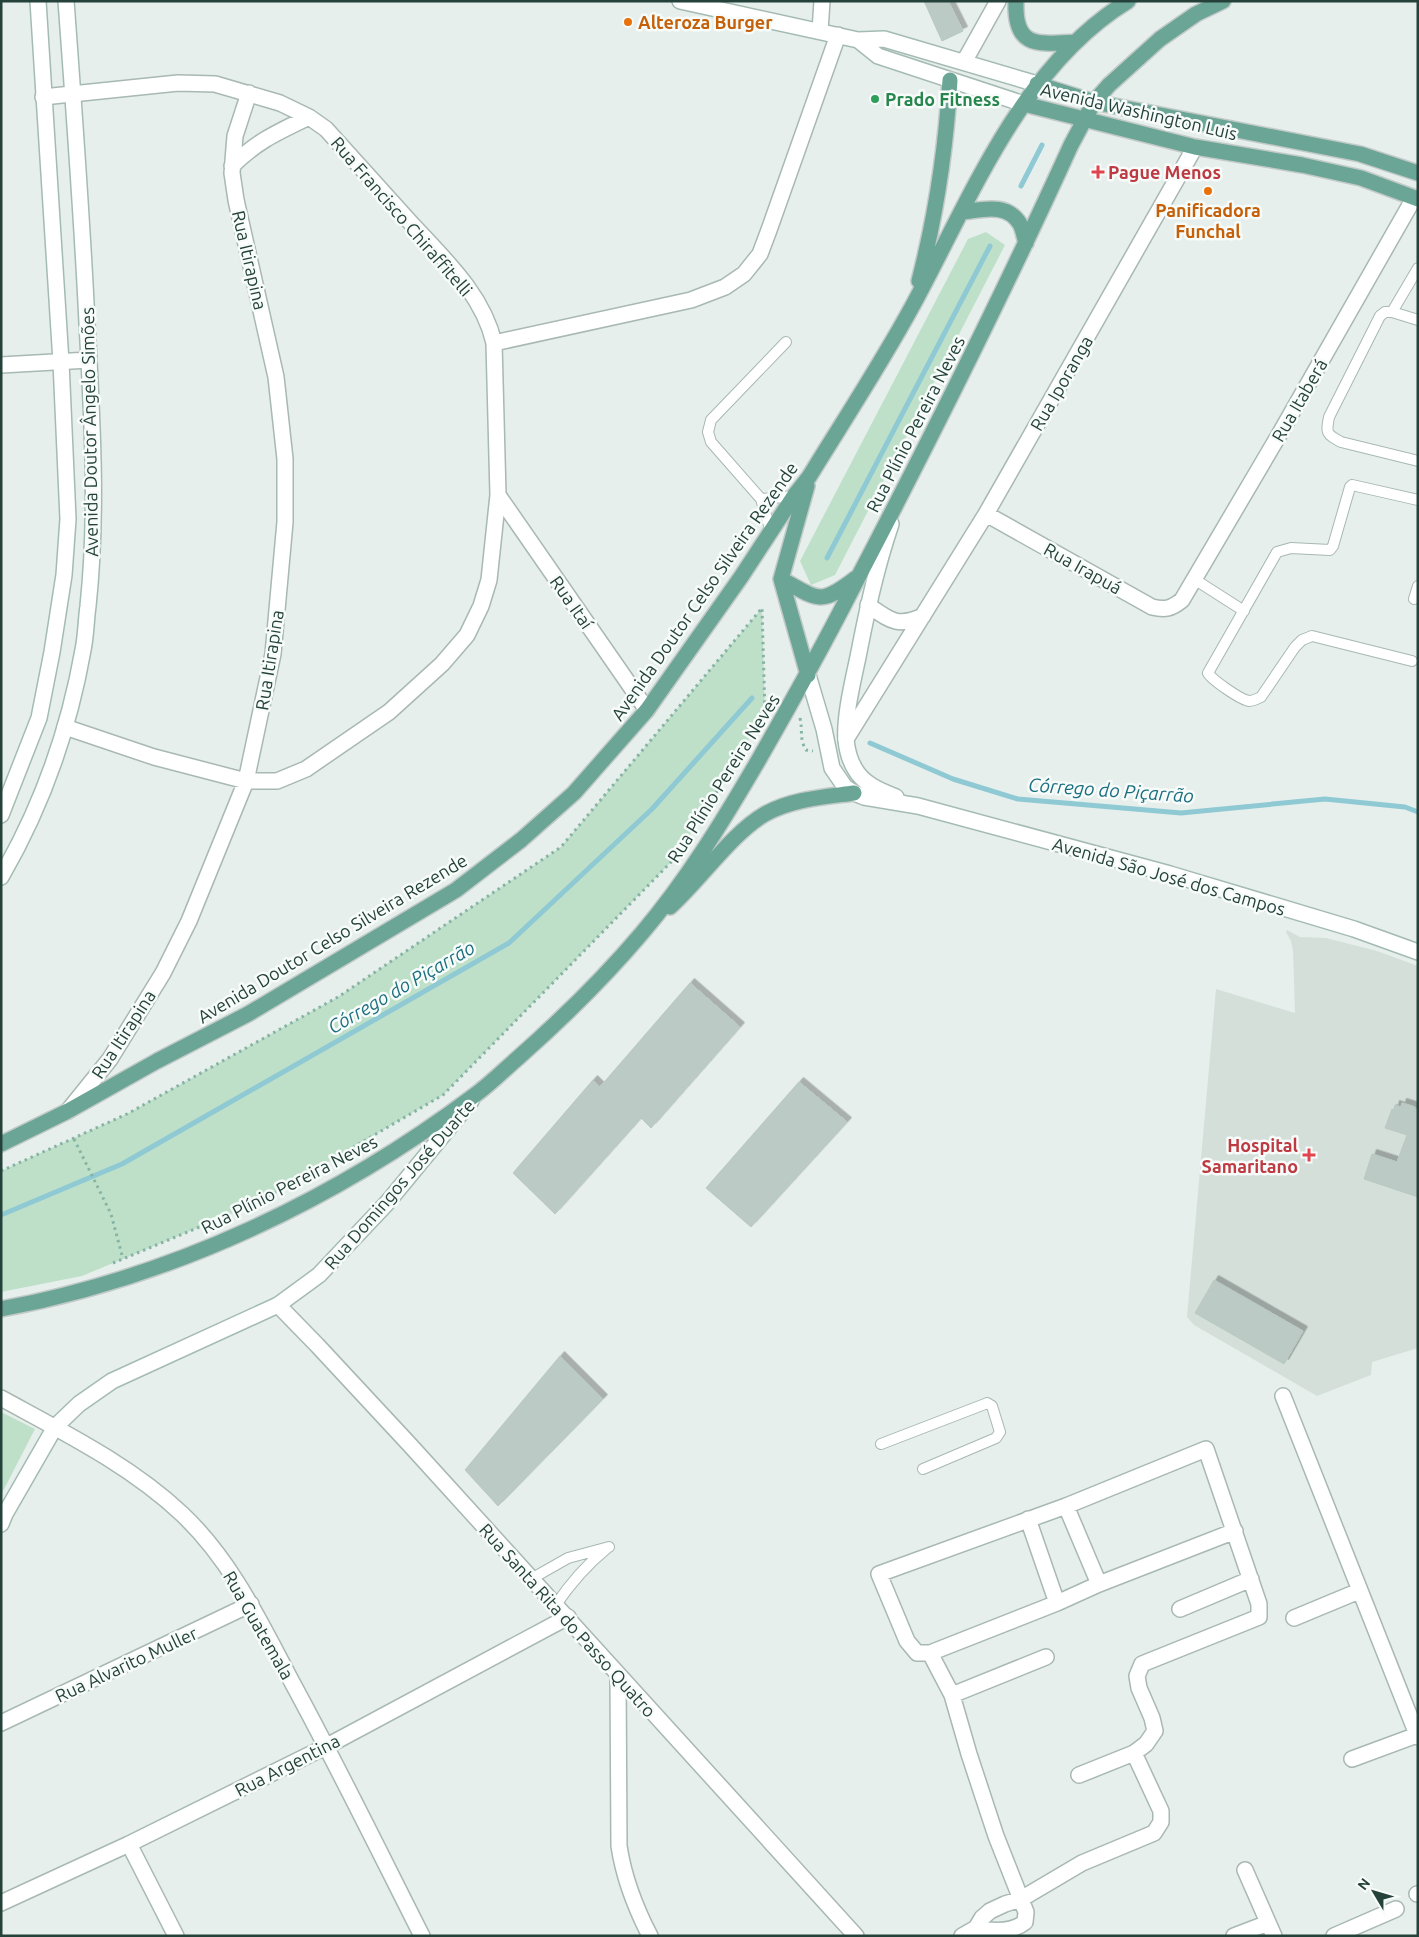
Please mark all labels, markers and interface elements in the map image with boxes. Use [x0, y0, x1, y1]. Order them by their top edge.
place label: Alteroza Burger [638, 12, 773, 32]
marker: Alteroza Burger [622, 16, 634, 28]
street label: Avenida Washington Luis [1039, 79, 1239, 143]
place label: Prado Fitness [885, 89, 1000, 109]
marker: Prado Fitness [869, 93, 881, 105]
street label: Rua Francisco Chiraffitelli [327, 132, 477, 300]
place label: Pague Menos [1108, 162, 1221, 182]
marker: Pague Menos [1092, 166, 1104, 178]
marker: Panificadora Funchal [1202, 185, 1214, 197]
place label: Panificadora Funchal [1155, 200, 1261, 241]
street label: Rua Itirapina [229, 208, 271, 312]
street label: Avenida Doutor Ângelo Simões [76, 307, 101, 557]
street label: Rua Plínio Pereira Neves [862, 332, 968, 515]
street label: Rua Iporanga [1026, 332, 1096, 434]
street label: Rua Itaberá [1267, 355, 1331, 445]
street label: Avenida Doutor Celso Silveira Rezende [607, 458, 801, 724]
street label: Rua Irapuá [1041, 539, 1125, 597]
street label: Rua Itaí [547, 572, 598, 633]
street label: Rua Itirapina [251, 608, 287, 712]
street label: Rua Plínio Pereira Neves [663, 690, 783, 866]
water label: Córrego do Piçarrão [1028, 773, 1194, 807]
street label: Avenida São José dos Campos [1050, 833, 1288, 919]
street label: Avenida Doutor Celso Silveira Rezende [194, 849, 470, 1027]
water label: Córrego do Piçarrão [324, 936, 478, 1038]
street label: Rua Itirapina [87, 986, 159, 1082]
street label: Rua Domingos José Duarte [320, 1095, 478, 1273]
street label: Rua Plínio Pereira Neves [198, 1131, 381, 1237]
place label: Hospital Samaritano [1202, 1135, 1299, 1176]
marker: Hospital Samaritano [1302, 1148, 1316, 1162]
street label: Rua Santa Rita do Passo Quatro [475, 1519, 660, 1722]
street label: Rua Guatemala [220, 1567, 298, 1683]
street label: Rua Alvarito Muller [52, 1622, 200, 1706]
street label: Rua Argentina [231, 1730, 343, 1800]
north arrow [1349, 1867, 1399, 1917]
text: N [1354, 1875, 1373, 1893]

